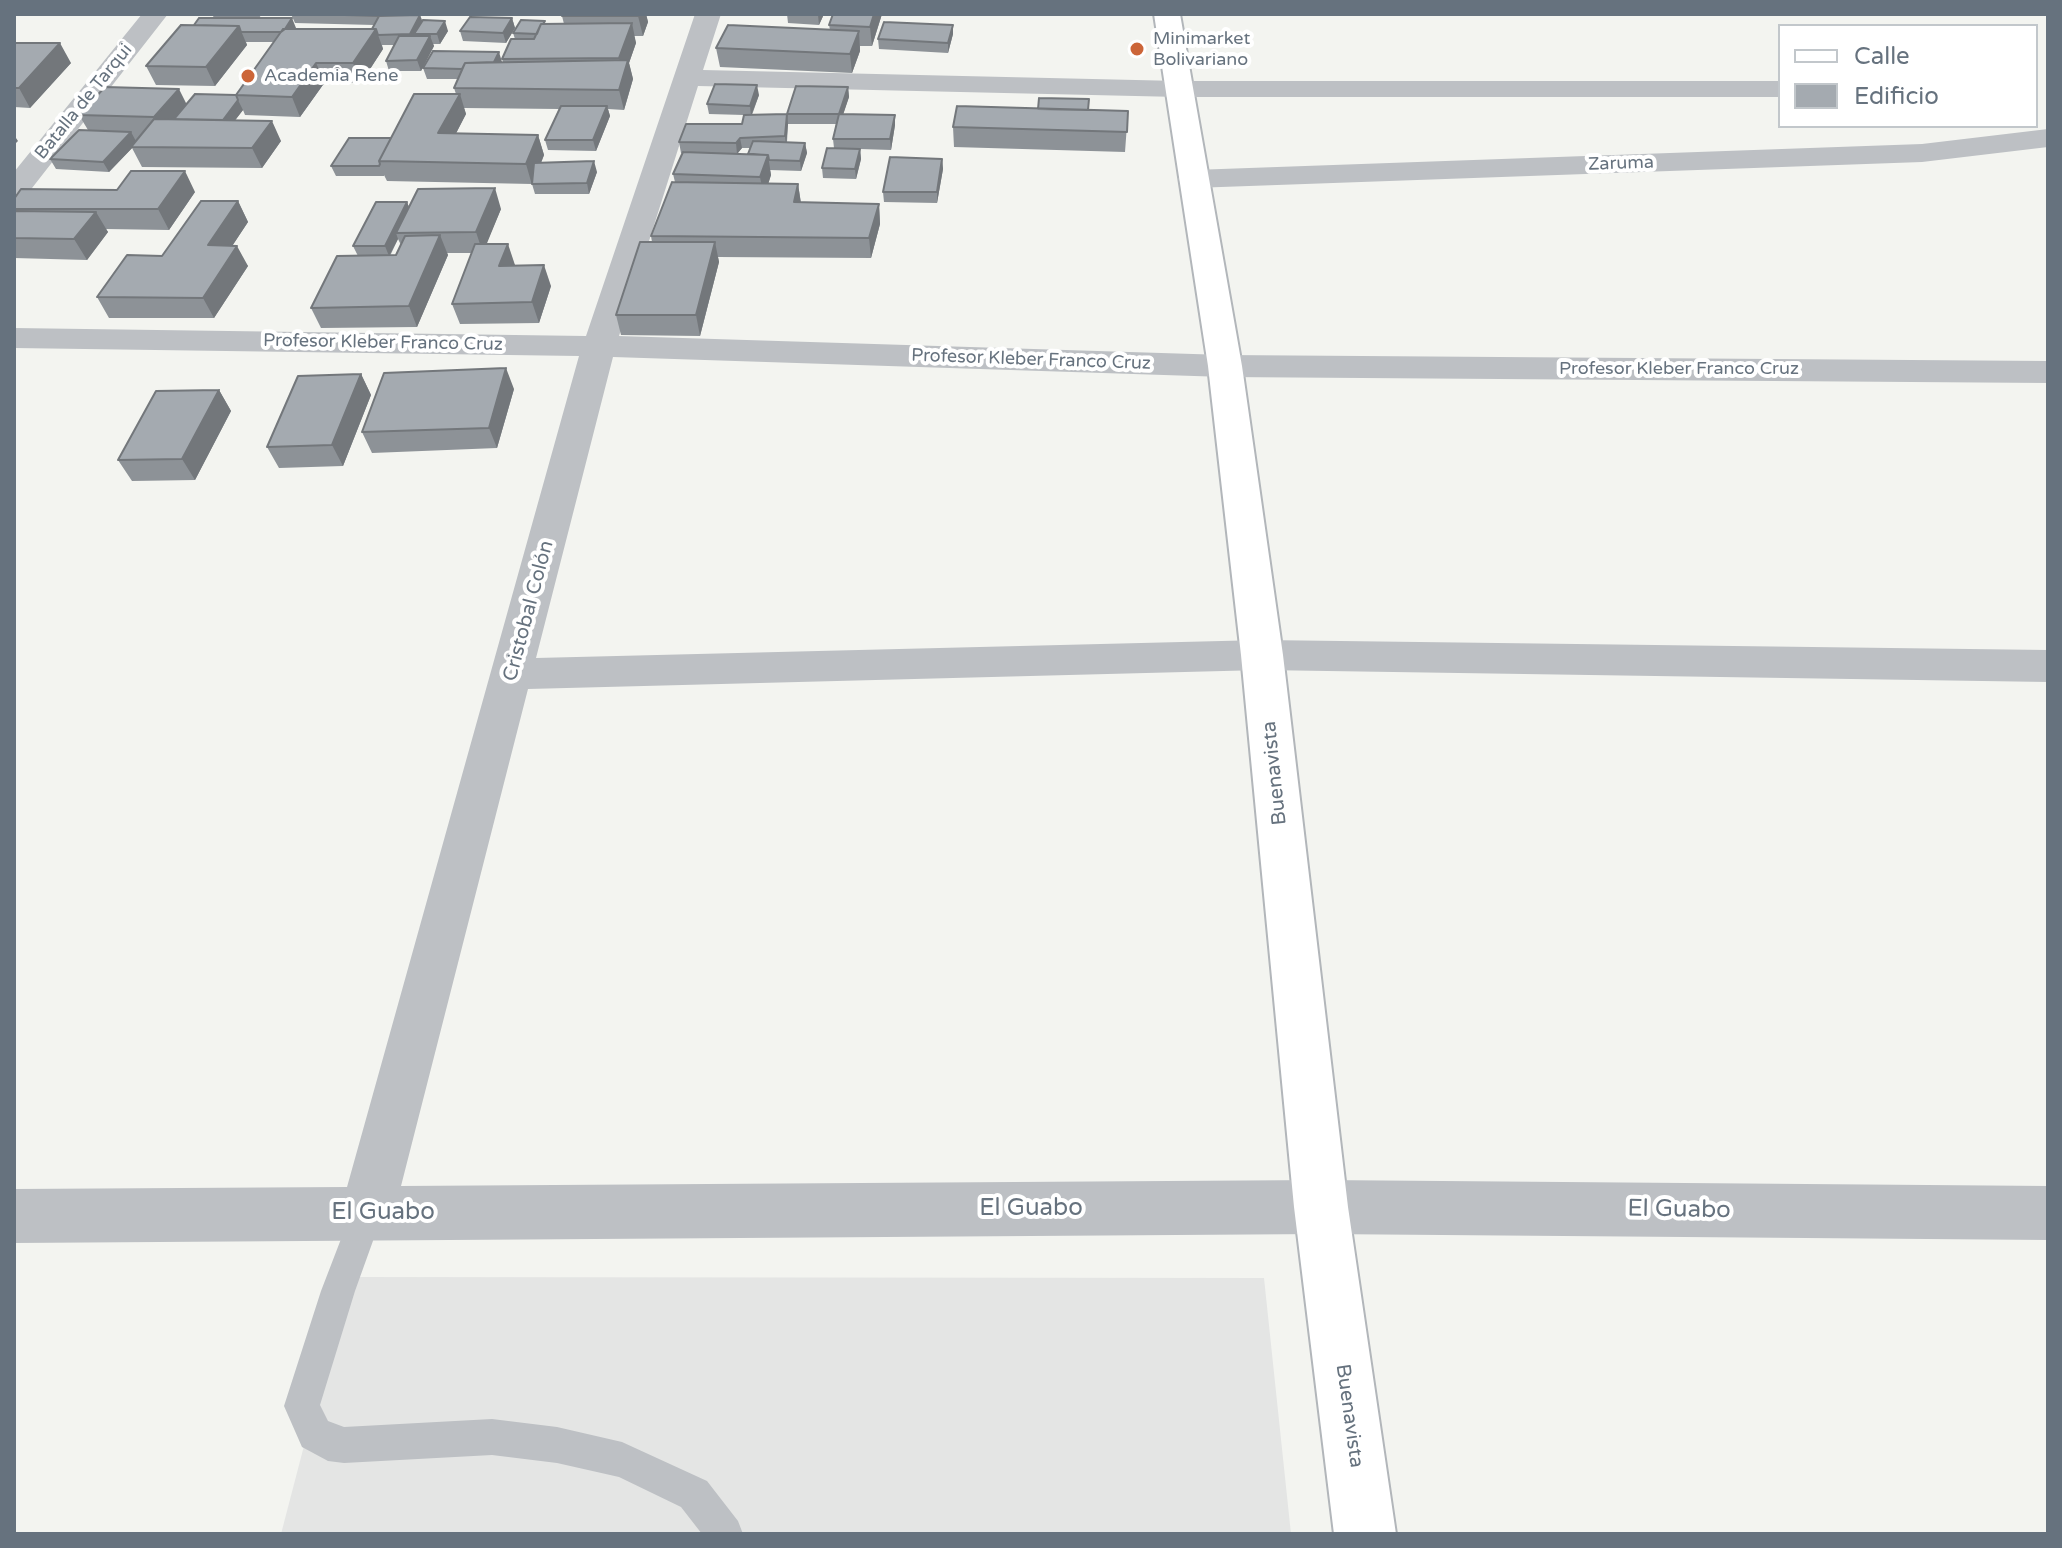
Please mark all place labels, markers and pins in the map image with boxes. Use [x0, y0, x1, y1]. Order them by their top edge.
place label: Minimarket Bolivariano [1153, 28, 1250, 70]
marker: Minimarket Bolivariano [1128, 40, 1146, 58]
place label: Academia Rene [264, 65, 398, 87]
marker: Academia Rene [239, 67, 257, 85]

